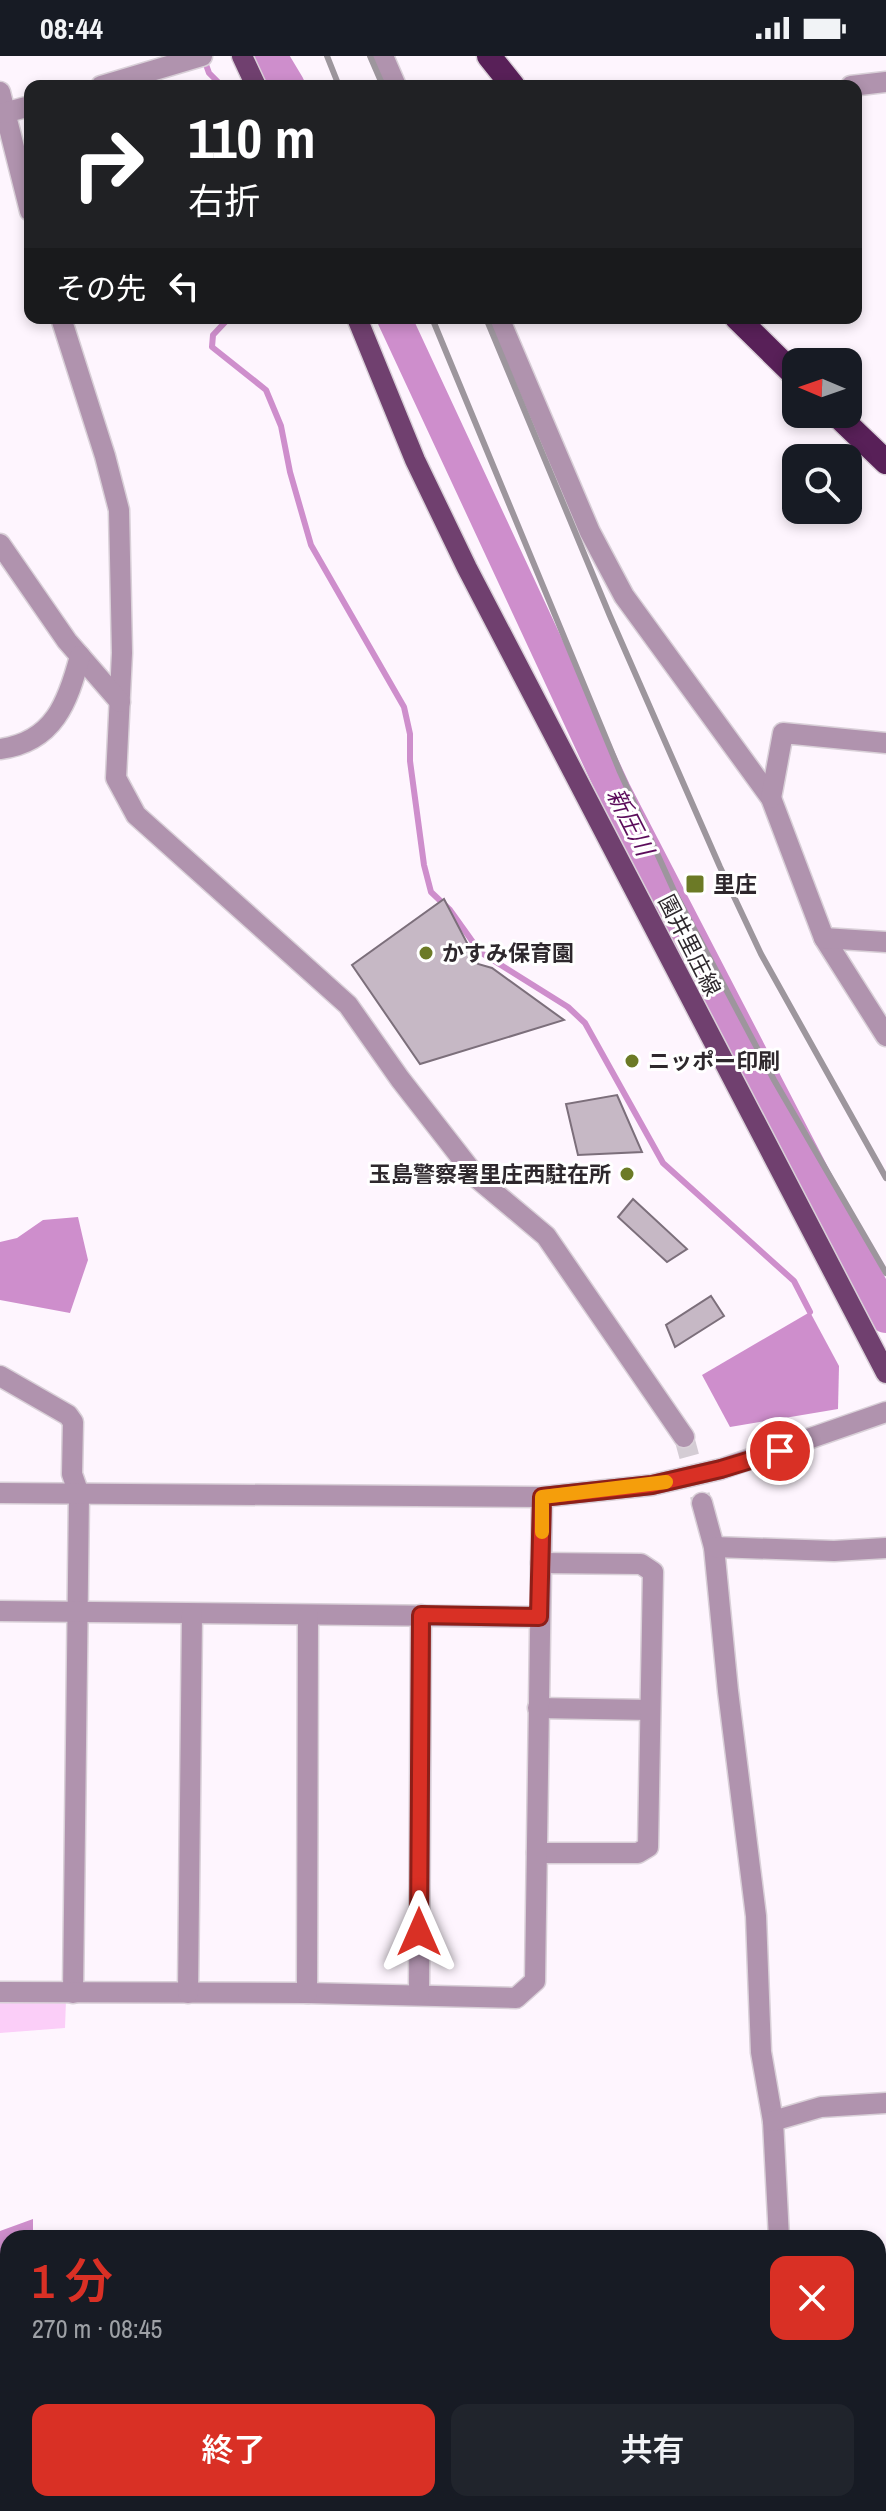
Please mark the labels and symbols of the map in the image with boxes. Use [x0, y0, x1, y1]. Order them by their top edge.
north arrow [782, 348, 862, 428]
water label: 新圧川 [600, 782, 663, 864]
place label: 里庄 [713, 869, 757, 899]
marker: 里庄 [684, 873, 706, 895]
street label: 園井里庄線 [652, 889, 728, 1001]
place label: かすみ保育園 [442, 938, 574, 968]
marker: かすみ保育園 [417, 944, 435, 962]
place label: ニッポー印刷 [648, 1046, 780, 1076]
marker: ニッポー印刷 [623, 1052, 641, 1070]
place label: 玉島警察署里庄西駐在所 [369, 1159, 611, 1189]
marker: 玉島警察署里庄西駐在所 [618, 1165, 636, 1183]
pin [746, 1417, 814, 1485]
position arrow [377, 1890, 461, 1974]

